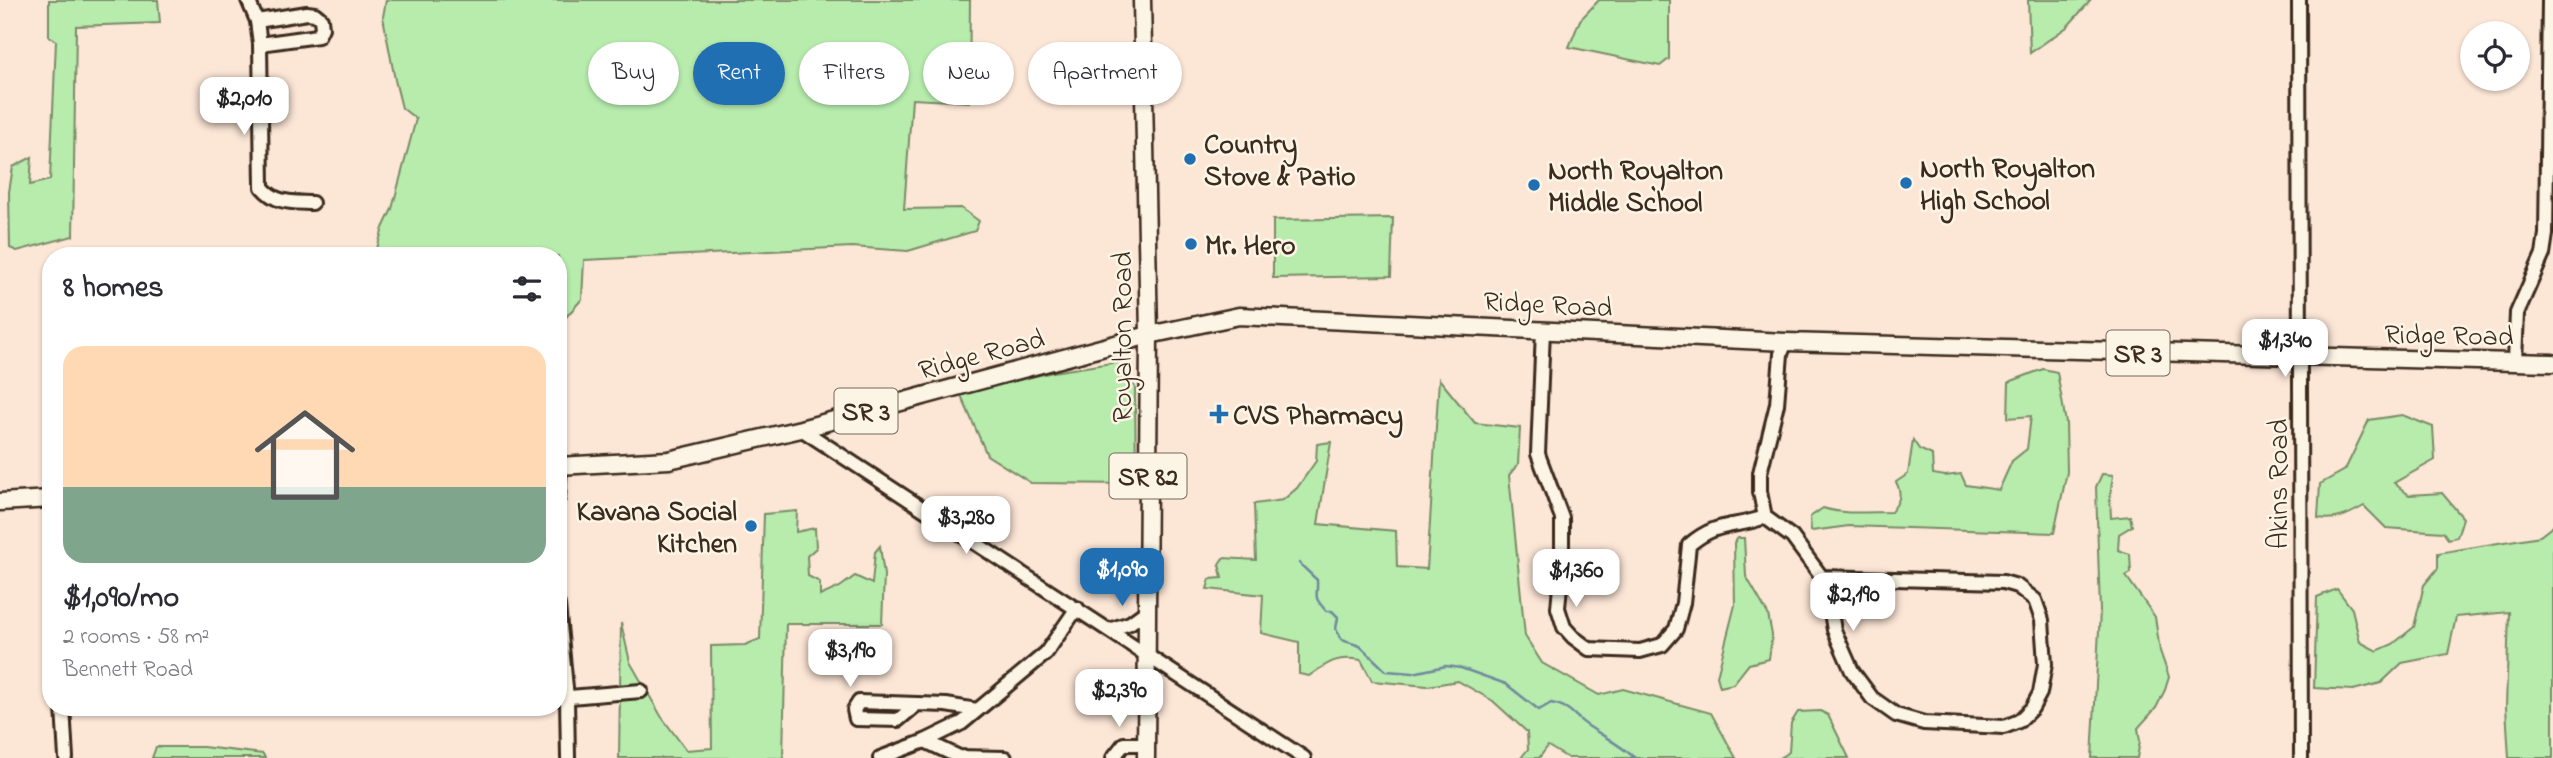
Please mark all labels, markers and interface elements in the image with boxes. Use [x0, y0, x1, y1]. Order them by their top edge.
map controls [2460, 21, 2530, 91]
button: locate [2460, 21, 2530, 91]
chip: Buy [588, 42, 679, 105]
chip: Rent [693, 42, 785, 105]
chip: Filters [799, 42, 909, 105]
chip: New [923, 42, 1014, 105]
chip: Apartment [1028, 42, 1182, 105]
pin: $2,010 [187, 78, 301, 137]
text: $2,010 [216, 83, 272, 116]
place label: Country Stove & Patio [1204, 126, 1356, 199]
place label: North Royalton High School [1920, 150, 2095, 224]
marker: Country Stove & Patio [1182, 151, 1198, 167]
place label: North Royalton Middle School [1548, 152, 1723, 225]
marker: North Royalton High School [1898, 175, 1914, 191]
marker: North Royalton Middle School [1526, 177, 1542, 193]
place label: Mr. Hero [1205, 227, 1295, 268]
marker: Mr. Hero [1183, 236, 1199, 252]
street label: Royalton Road [1104, 251, 1145, 423]
text: 8 homes [63, 267, 164, 311]
icon: filters [508, 270, 546, 308]
street label: Ridge Road [1482, 283, 1614, 330]
street label: Ridge Road [2384, 316, 2514, 359]
street label: Ridge Road [914, 320, 1050, 393]
pin: $1,340 [2228, 320, 2342, 379]
text: $1,340 [2258, 325, 2312, 358]
road number: SR 3 [2106, 330, 2170, 376]
road number: SR 3 [834, 388, 898, 434]
icon: home [242, 392, 368, 518]
place label: CVS Pharmacy [1233, 397, 1403, 438]
marker: CVS Pharmacy [1211, 406, 1227, 422]
street label: Akins Road [2260, 418, 2301, 549]
road number: SR 82 [1110, 454, 1186, 498]
place label: Kavana Social Kitchen [577, 493, 737, 566]
pin: $3,280 [909, 496, 1023, 556]
text: $3,280 [937, 502, 995, 535]
marker: Kavana Social Kitchen [743, 518, 759, 534]
pin: $1,090 [1065, 548, 1179, 608]
pin: $1,360 [1519, 550, 1633, 609]
text: $1,090 [1096, 554, 1148, 587]
text: $1,360 [1549, 555, 1603, 588]
pin: $2,190 [1796, 574, 1910, 633]
text: $1,090/mo [63, 577, 179, 621]
text: $2,190 [1826, 579, 1880, 612]
text: 2 rooms · 58 m² [63, 621, 209, 654]
pin: $3,190 [793, 630, 907, 689]
text: $3,190 [824, 635, 876, 668]
text: Bennett Road [63, 654, 193, 687]
pin: $2,390 [1062, 670, 1176, 729]
text: $2,390 [1091, 675, 1147, 708]

